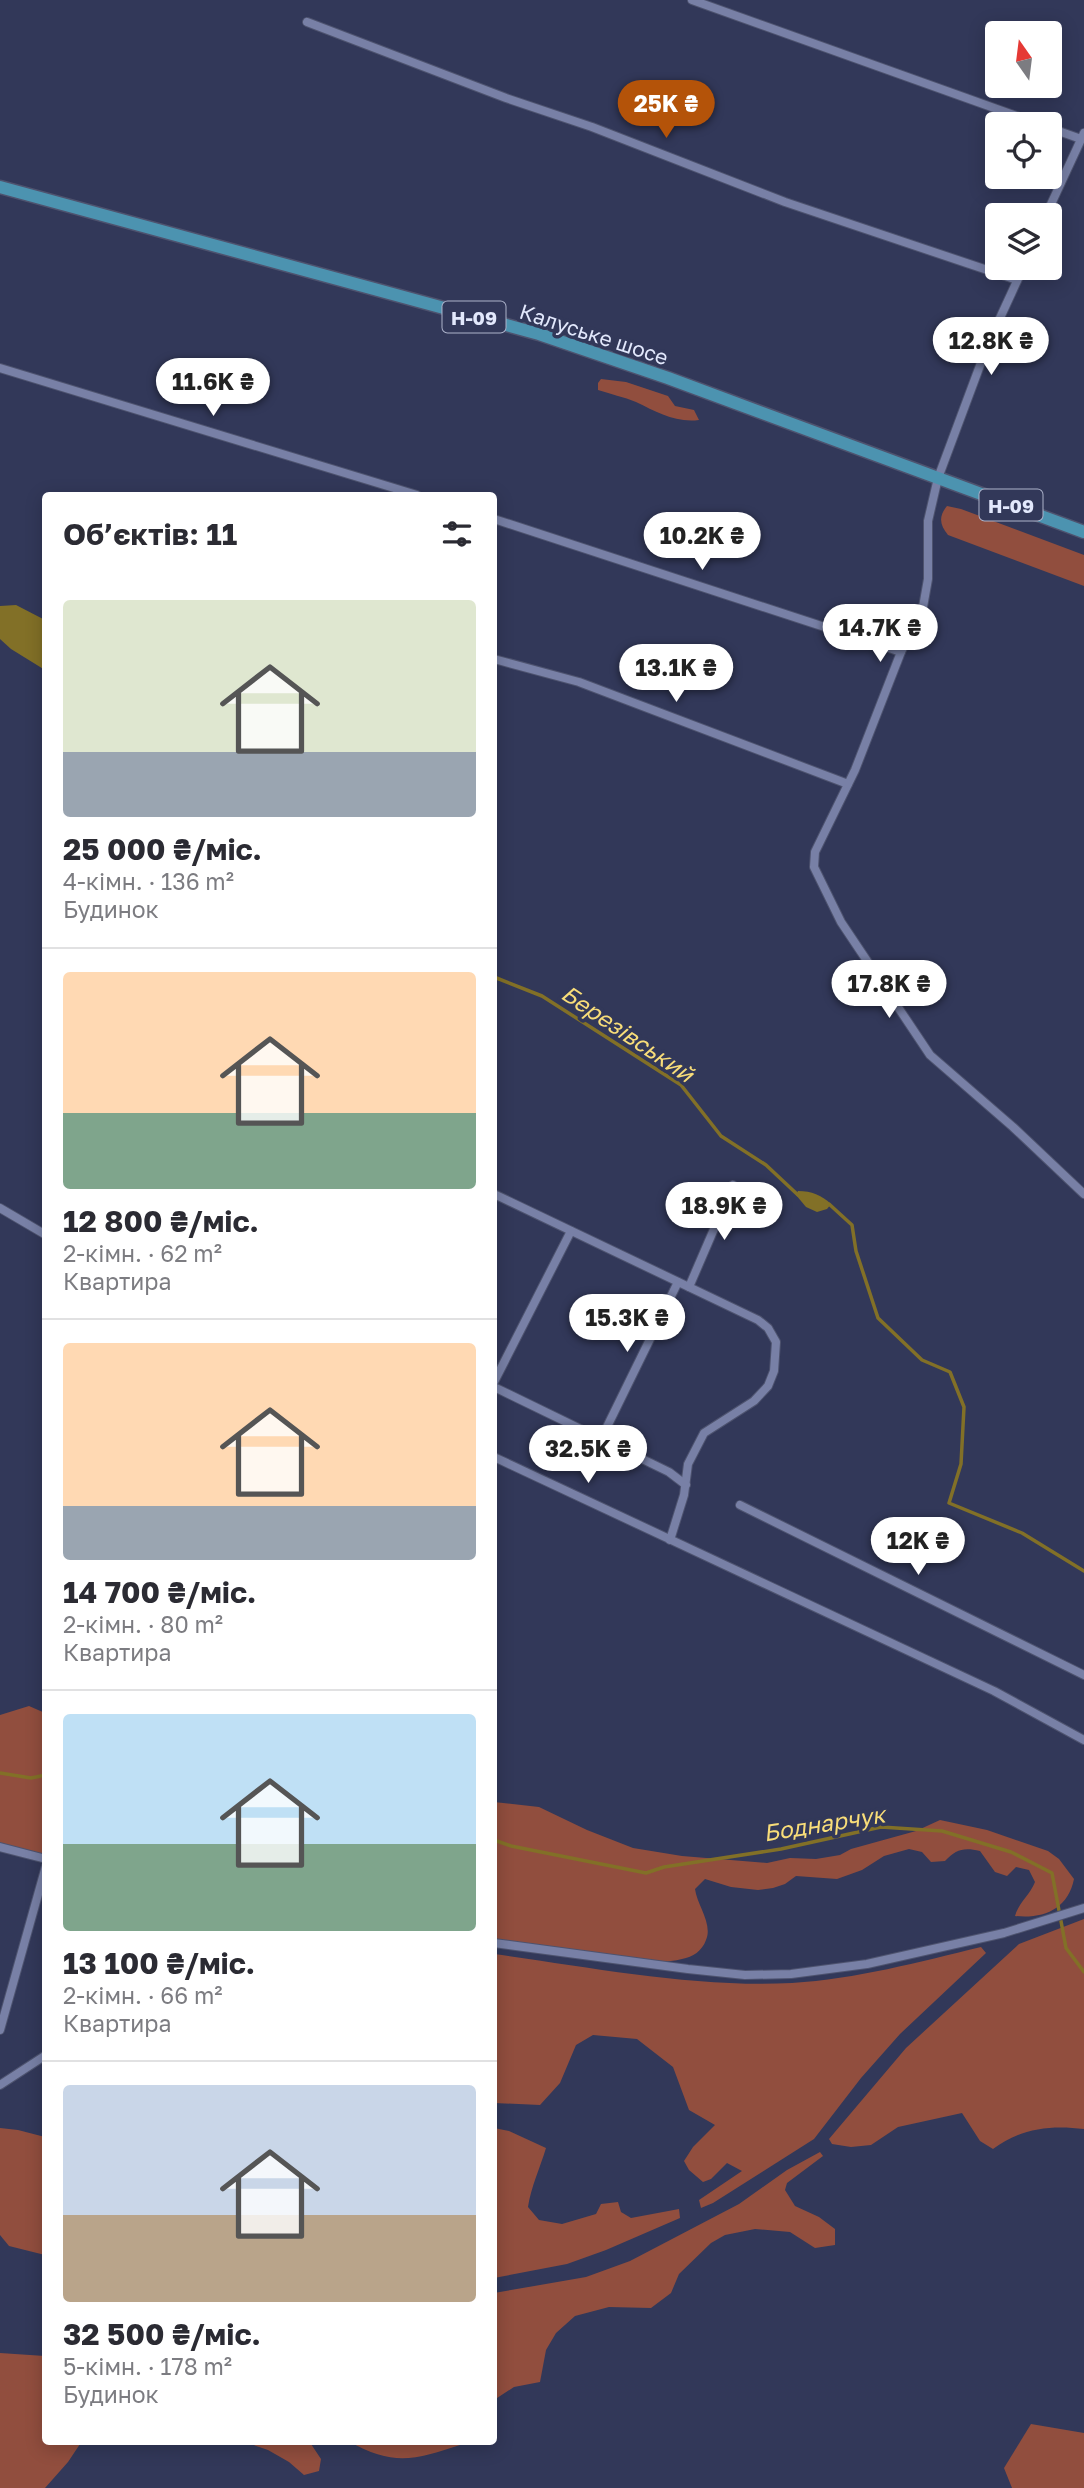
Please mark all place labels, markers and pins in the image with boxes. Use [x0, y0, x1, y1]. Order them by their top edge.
pin: 25K ₴ [617, 80, 715, 140]
pin: 12.8K ₴ [926, 318, 1056, 377]
pin: 11.6K ₴ [148, 358, 278, 418]
pin: 10.2K ₴ [637, 512, 767, 572]
pin: 14.7K ₴ [815, 604, 945, 664]
pin: 13.1K ₴ [611, 644, 741, 704]
pin: 17.8K ₴ [824, 960, 954, 1020]
pin: 18.9K ₴ [659, 1182, 789, 1242]
pin: 15.3K ₴ [562, 1294, 692, 1354]
pin: 32.5K ₴ [523, 1426, 653, 1485]
pin: 12K ₴ [869, 1518, 967, 1577]

